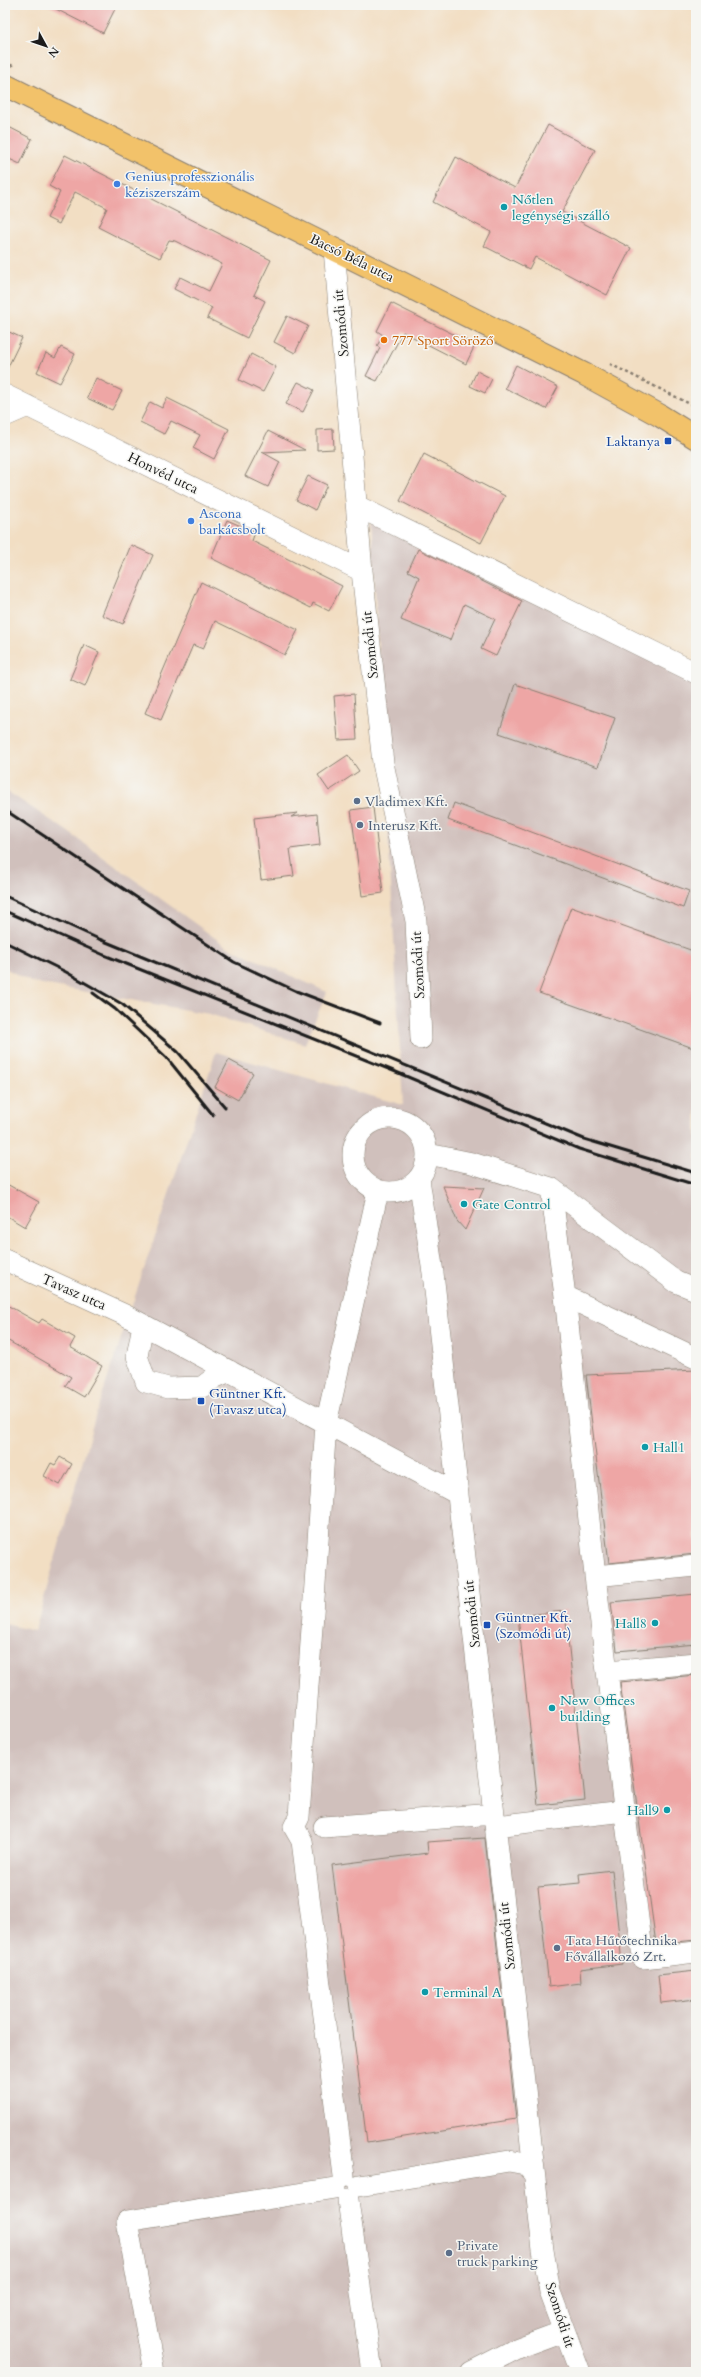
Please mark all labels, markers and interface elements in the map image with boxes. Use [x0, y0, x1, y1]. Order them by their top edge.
north arrow [26, 26, 66, 66]
text: N [44, 44, 62, 61]
place label: Genius professzionális kéziszerszám [125, 167, 255, 202]
marker: Genius professzionális kéziszerszám [112, 179, 122, 189]
place label: Nőtlen legénységi szálló [512, 190, 610, 225]
marker: Nőtlen legénységi szálló [499, 202, 509, 212]
street label: Bacsó Béla utca [307, 229, 397, 287]
street label: Szomódi út [329, 288, 353, 357]
place label: 777 Sport Söröző [392, 331, 494, 350]
marker: 777 Sport Söröző [379, 335, 389, 345]
place label: Laktanya [606, 432, 660, 451]
marker: Laktanya [663, 436, 673, 446]
street label: Honvéd utca [124, 448, 202, 498]
place label: Ascona barkácsbolt [199, 504, 266, 539]
marker: Ascona barkácsbolt [186, 516, 196, 526]
street label: Szomódi út [357, 610, 383, 680]
place label: Vladimex Kft. [365, 792, 448, 811]
marker: Vladimex Kft. [352, 796, 362, 806]
place label: Interusz Kft. [368, 816, 442, 835]
marker: Interusz Kft. [355, 820, 365, 830]
street label: Szomódi út [407, 930, 429, 999]
place label: Gate Control [472, 1195, 551, 1214]
marker: Gate Control [459, 1199, 469, 1209]
street label: Tavasz utca [39, 1269, 109, 1315]
place label: Güntner Kft. (Tavasz utca) [209, 1384, 287, 1419]
marker: Güntner Kft. (Tavasz utca) [196, 1396, 206, 1406]
place label: Hall1 [653, 1438, 685, 1457]
marker: Hall1 [640, 1442, 650, 1452]
street label: Szomódi út [459, 1579, 485, 1649]
place label: Güntner Kft. (Szomódi út) [495, 1608, 572, 1643]
place label: Hall8 [615, 1614, 647, 1633]
marker: Hall8 [650, 1618, 660, 1628]
marker: Güntner Kft. (Szomódi út) [482, 1620, 492, 1630]
place label: New Offices building [560, 1691, 635, 1726]
marker: New Offices building [547, 1703, 557, 1713]
place label: Hall9 [627, 1801, 659, 1820]
marker: Hall9 [662, 1805, 672, 1815]
street label: Szomódi út [494, 1901, 520, 1971]
place label: Tata Hűtőtechnika Fővállalkozó Zrt. [565, 1931, 677, 1966]
marker: Tata Hűtőtechnika Fővállalkozó Zrt. [552, 1943, 562, 1953]
place label: Terminal A [433, 1983, 502, 2002]
marker: Terminal A [420, 1987, 430, 1997]
place label: Private truck parking [457, 2236, 538, 2271]
marker: Private truck parking [444, 2248, 454, 2258]
street label: Szomódi út [541, 2280, 580, 2351]

